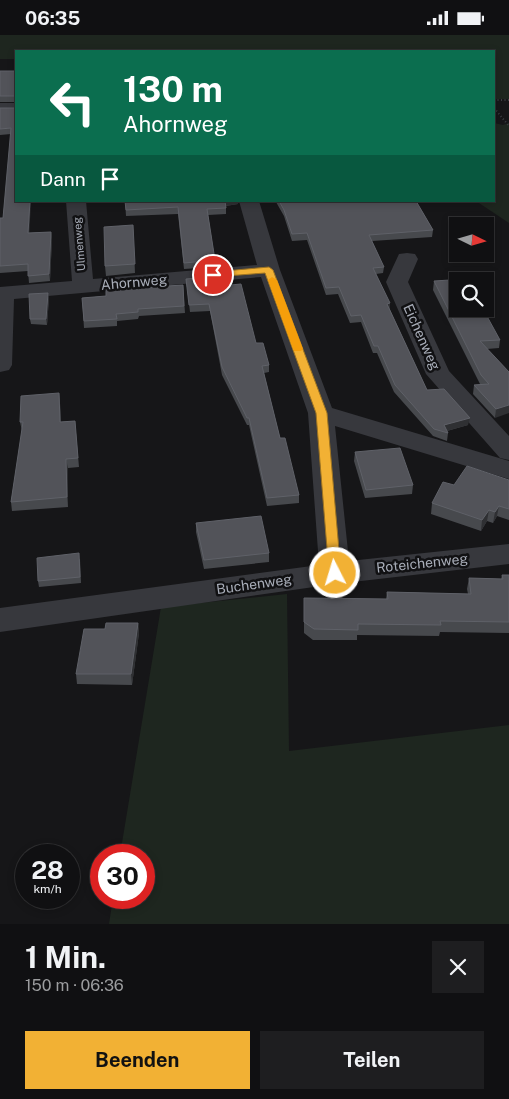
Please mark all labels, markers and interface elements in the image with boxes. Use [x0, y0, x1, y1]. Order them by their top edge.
text: 06:35 [25, 7, 80, 29]
text: 130 m [123, 69, 223, 110]
icon: left [40, 70, 105, 135]
text: Ahornweg [123, 111, 228, 137]
icon: arrive [96, 165, 124, 193]
text: Dann [40, 168, 86, 190]
street label: Ulmenweg [71, 216, 87, 272]
north arrow [449, 217, 494, 263]
map controls [449, 217, 494, 317]
pin [192, 254, 234, 296]
icon: arrive [199, 261, 227, 289]
street label: Ahornweg [100, 271, 168, 293]
button: search [449, 272, 494, 317]
street label: Eichenweg [400, 301, 444, 373]
position arrow [308, 546, 360, 598]
street label: Roteichenweg [375, 550, 469, 576]
street label: Buchenweg [215, 571, 293, 597]
speed limit sign: 30 [90, 844, 155, 909]
text: 28 [31, 855, 64, 885]
text: km/h [33, 882, 62, 896]
text: 1 Min. [25, 939, 106, 975]
button: close [432, 941, 484, 993]
text: 150 m · 06:36 [25, 976, 124, 995]
button: Beenden [25, 1031, 250, 1089]
button: Teilen [260, 1031, 484, 1089]

